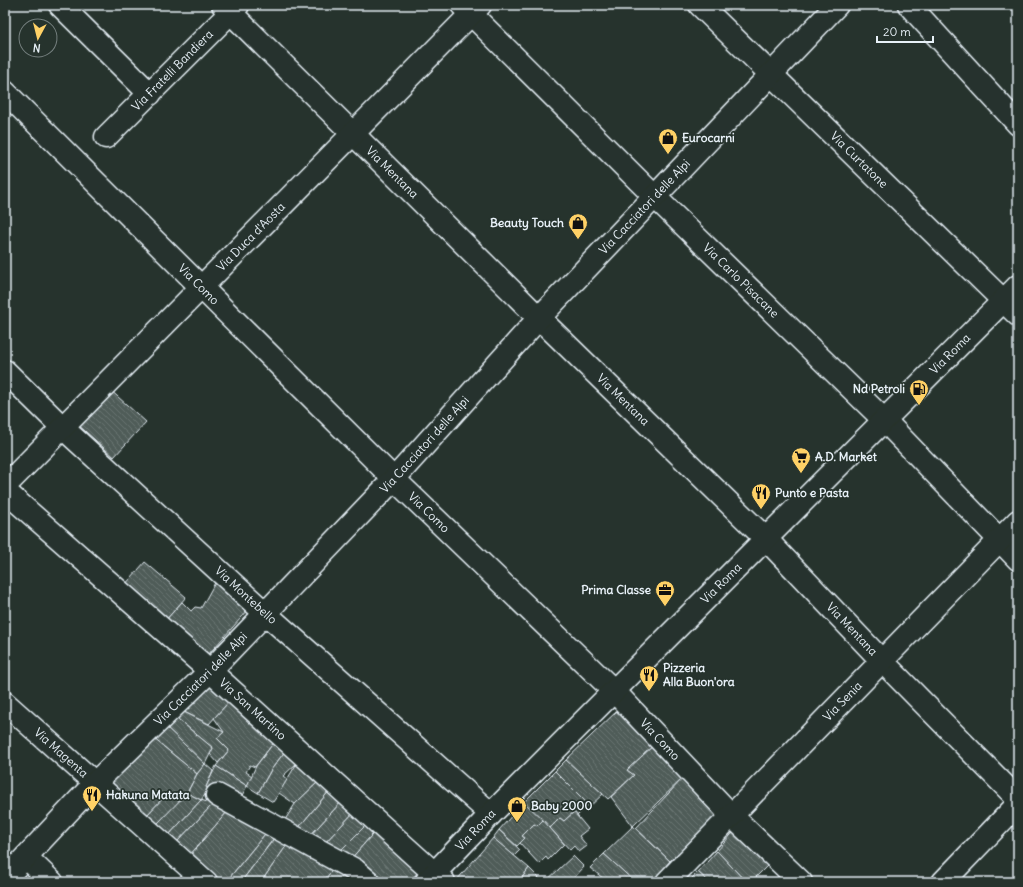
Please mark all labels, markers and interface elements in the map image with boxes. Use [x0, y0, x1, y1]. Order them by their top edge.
north arrow [18, 18, 58, 58]
scale bar [877, 18, 933, 44]
text: 20 m [883, 24, 911, 39]
street label: Via Fratelli Bandiera [128, 26, 216, 114]
text: N [32, 41, 41, 55]
shop icon: Eurocarni [657, 127, 679, 155]
street label: Via Curtatone [827, 128, 891, 191]
place label: Eurocarni [682, 130, 735, 145]
street label: Via Mentana [363, 143, 422, 201]
street label: Via Cacciatori delle Alpi [596, 156, 693, 257]
street label: Via Duca d'Aosta [213, 199, 288, 274]
shop icon: Beauty Touch [567, 212, 589, 240]
place label: Beauty Touch [490, 215, 564, 231]
street label: Via Carlo Pisacane [700, 240, 782, 321]
street label: Via Como [175, 261, 223, 308]
street label: Via Roma [926, 330, 973, 377]
street label: Via Mentana [594, 370, 653, 428]
fuel station icon: Nd Petroli [908, 378, 930, 406]
place label: Nd Petroli [853, 381, 905, 396]
street label: Via Cacciatori delle Alpi [377, 393, 472, 496]
supermarket icon: A.D. Market [790, 446, 812, 474]
place label: A.D. Market [815, 449, 878, 464]
restaurant icon: Punto e Pasta [750, 482, 772, 510]
place label: Punto e Pasta [775, 485, 849, 500]
street label: Via Como [405, 489, 453, 536]
street label: Via Roma [697, 559, 745, 607]
street label: Via Montebello [212, 563, 280, 627]
office icon: Prima Classe [654, 579, 676, 607]
place label: Prima Classe [581, 582, 652, 597]
street label: Via Mentana [823, 599, 881, 659]
street label: Via Cacciatori delle Alpi [151, 629, 250, 728]
place label: Pizzeria Alla Buon'ora [663, 660, 735, 689]
restaurant icon: Pizzeria Alla Buon'ora [638, 664, 660, 692]
street label: Via San Martino [216, 675, 290, 743]
street label: Via Senia [820, 678, 865, 724]
street label: Via Como [637, 715, 684, 763]
street label: Via Magenta [31, 725, 92, 781]
restaurant icon: Hakuna Matata [81, 784, 103, 812]
place label: Hakuna Matata [106, 787, 190, 802]
shop icon: Baby 2000 [506, 795, 528, 823]
place label: Baby 2000 [531, 798, 592, 814]
street label: Via Roma [452, 806, 499, 853]

